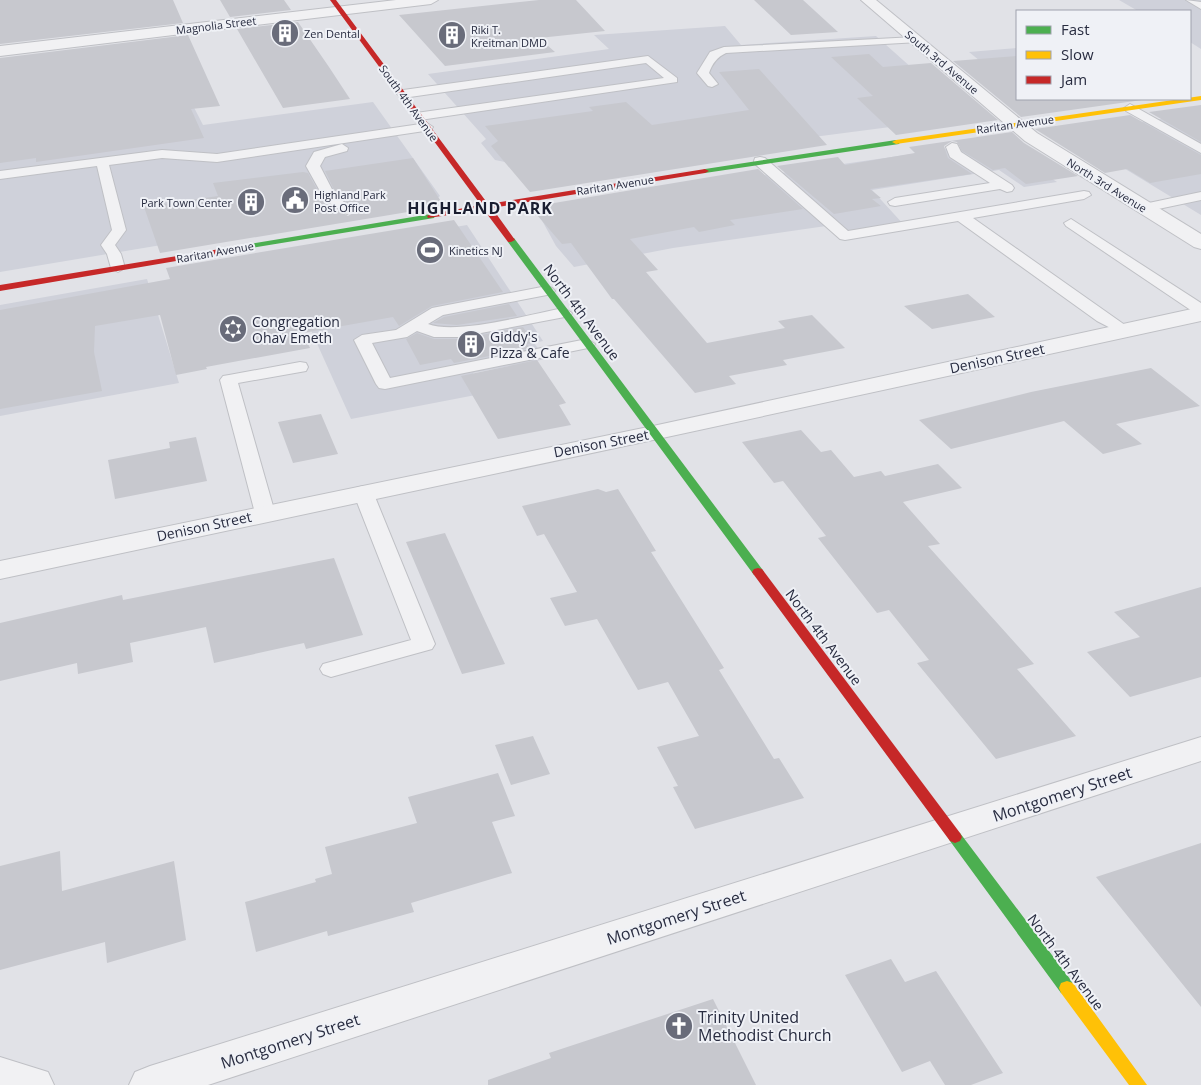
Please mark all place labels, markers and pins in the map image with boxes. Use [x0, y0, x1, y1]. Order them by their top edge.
building icon: Zen Dental [270, 18, 300, 48]
building icon: Riki T. Kreitman DMD [437, 20, 467, 50]
place label: Riki T. Kreitman DMD [471, 22, 547, 50]
place label: Zen Dental [304, 26, 360, 41]
public building icon: Highland Park Post Office [280, 185, 310, 215]
building icon: Park Town Center [236, 187, 266, 217]
place label: Highland Park Post Office [314, 187, 386, 215]
place label: Park Town Center [141, 195, 232, 210]
sports icon: Kinetics NJ [415, 235, 445, 265]
place label: Kinetics NJ [449, 243, 503, 258]
place label: Congregation Ohav Emeth [252, 312, 340, 347]
synagogue icon: Congregation Ohav Emeth [218, 314, 248, 344]
place label: Giddy's Pizza & Cafe [490, 327, 570, 362]
building icon: Giddy's Pizza & Cafe [456, 329, 486, 359]
place label: Trinity United Methodist Church [698, 1006, 832, 1046]
church icon: Trinity United Methodist Church [664, 1011, 694, 1041]

